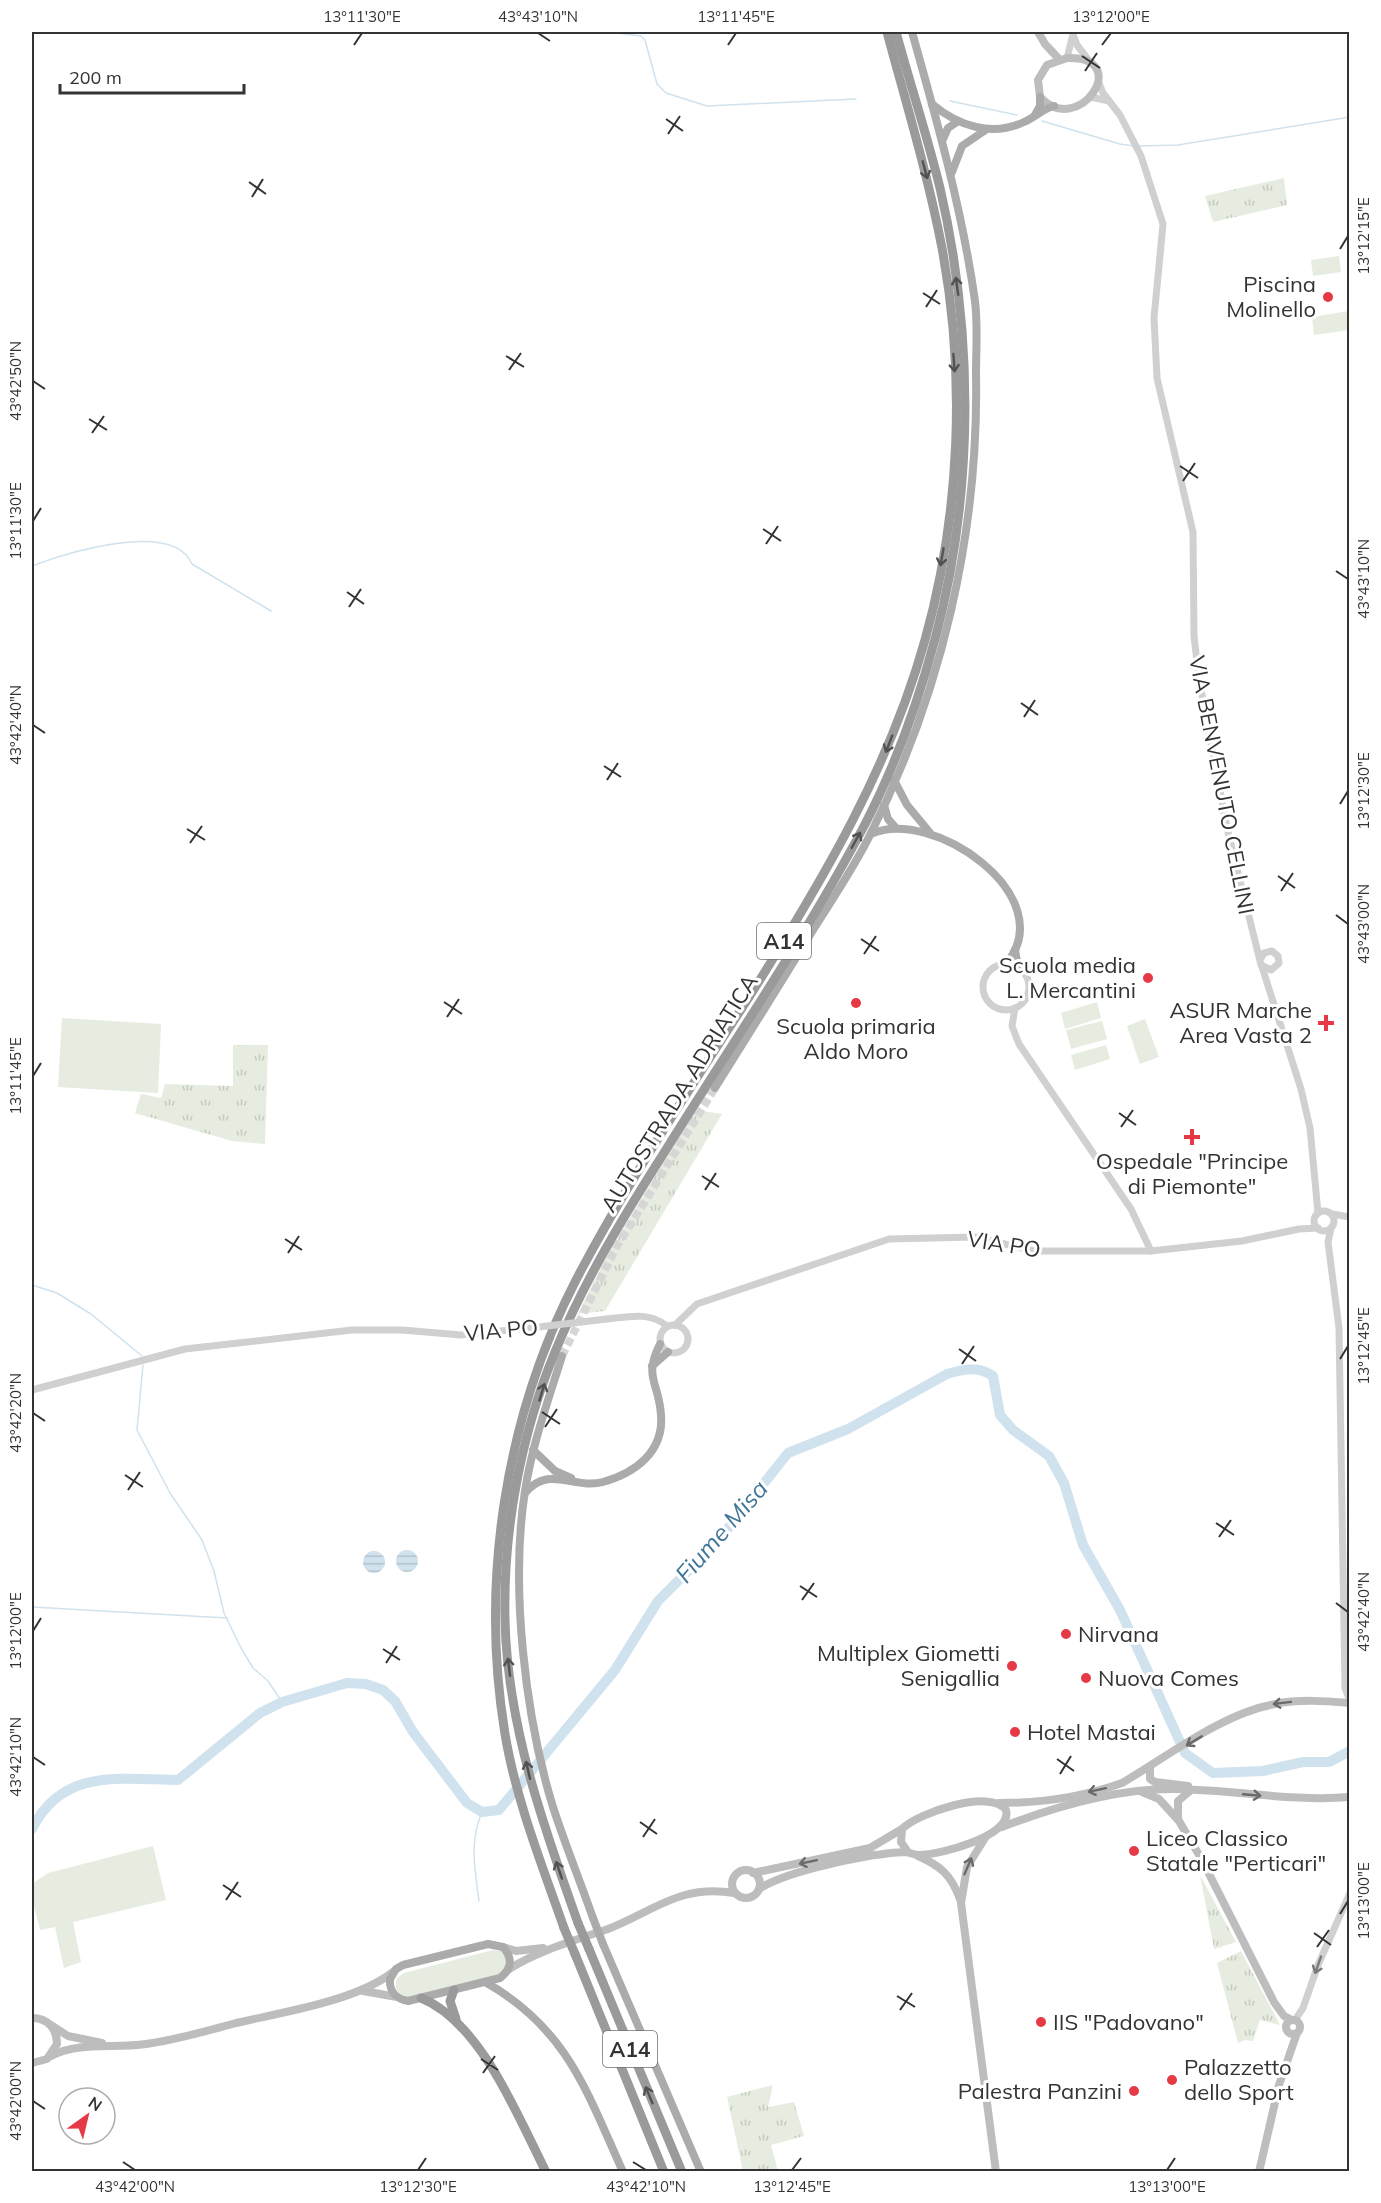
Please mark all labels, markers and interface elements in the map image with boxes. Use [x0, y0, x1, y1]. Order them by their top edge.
text: 13°11'30"E [323, 7, 401, 26]
text: 43°43'10"N [498, 7, 578, 26]
text: 13°11'45"E [697, 7, 775, 26]
text: 13°12'00"E [1072, 7, 1150, 26]
scale bar [60, 57, 244, 95]
text: 200 m [69, 66, 122, 89]
one-way arrow [919, 161, 931, 180]
text: 13°12'15"E [1354, 197, 1373, 275]
place label: Piscina Molinello [1226, 270, 1316, 323]
one-way arrow [951, 276, 962, 296]
marker: Piscina Molinello [1321, 290, 1335, 304]
text: 43°42'50"N [6, 341, 25, 421]
one-way arrow [948, 352, 959, 372]
text: 13°11'30"E [6, 482, 25, 560]
text: 43°43'10"N [1354, 539, 1373, 619]
one-way arrow [936, 547, 947, 566]
street label: VIA BENVENUTO CELLINI [1183, 653, 1261, 917]
text: 43°42'40"N [6, 685, 25, 765]
one-way arrow [883, 734, 894, 753]
text: 13°12'30"E [1354, 752, 1373, 830]
one-way arrow [851, 832, 862, 850]
text: 43°43'00"N [1354, 884, 1373, 964]
road number: A14 [757, 923, 811, 959]
place label: Scuola media L. Mercantini [999, 951, 1136, 1004]
street label: AUTOSTRADA ADRIATICA [594, 969, 764, 1217]
marker: Scuola media L. Mercantini [1141, 971, 1155, 985]
marker: Scuola primaria Aldo Moro [849, 996, 863, 1010]
place label: ASUR Marche Area Vasta 2 [1170, 996, 1312, 1049]
place label: Scuola primaria Aldo Moro [776, 1012, 936, 1065]
marker: ASUR Marche Area Vasta 2 [1317, 1014, 1335, 1032]
text: 13°11'45"E [6, 1037, 25, 1115]
marker: Ospedale "Principe di Piemonte" [1183, 1128, 1201, 1146]
place label: Ospedale "Principe di Piemonte" [1096, 1147, 1288, 1200]
street label: VIA PO [965, 1224, 1043, 1264]
text: 13°12'45"E [1354, 1307, 1373, 1385]
street label: VIA PO [463, 1313, 539, 1347]
text: 43°42'20"N [6, 1373, 25, 1453]
one-way arrow [537, 1383, 548, 1402]
water label: Fiume Misa [668, 1474, 774, 1588]
text: 43°42'40"N [1354, 1572, 1373, 1652]
text: 13°12'00"E [6, 1592, 25, 1670]
place label: Nirvana [1078, 1620, 1159, 1648]
marker: Nirvana [1059, 1627, 1073, 1641]
place label: Multiplex Giometti Senigallia [817, 1639, 1000, 1692]
one-way arrow [503, 1657, 514, 1677]
marker: Multiplex Giometti Senigallia [1005, 1659, 1019, 1673]
place label: Nuova Comes [1098, 1664, 1239, 1692]
marker: Nuova Comes [1079, 1671, 1093, 1685]
one-way arrow [1273, 1698, 1293, 1709]
text: 43°42'10"N [6, 1717, 25, 1797]
place label: Hotel Mastai [1027, 1718, 1156, 1746]
marker: Hotel Mastai [1008, 1725, 1022, 1739]
one-way arrow [1186, 1735, 1203, 1747]
one-way arrow [522, 1761, 534, 1780]
one-way arrow [1088, 1785, 1108, 1796]
one-way arrow [1242, 1790, 1261, 1801]
place label: Liceo Classico Statale "Perticari" [1146, 1824, 1326, 1877]
marker: Liceo Classico Statale "Perticari" [1127, 1844, 1141, 1858]
one-way arrow [799, 1857, 818, 1868]
one-way arrow [963, 1858, 974, 1876]
one-way arrow [552, 1861, 563, 1880]
text: 13°13'00"E [1354, 1862, 1373, 1940]
one-way arrow [1312, 1956, 1323, 1974]
place label: IIS "Padovano" [1053, 2008, 1204, 2036]
marker: IIS "Padovano" [1034, 2015, 1048, 2029]
road number: A14 [603, 2031, 657, 2067]
place label: Palazzetto dello Sport [1184, 2053, 1294, 2106]
text: 43°42'00"N [6, 2061, 25, 2141]
marker: Palazzetto dello Sport [1165, 2073, 1179, 2087]
place label: Palestra Panzini [958, 2077, 1122, 2105]
marker: Palestra Panzini [1127, 2084, 1141, 2098]
north arrow [57, 2086, 117, 2146]
one-way arrow [643, 2086, 655, 2104]
text: N [85, 2092, 106, 2115]
text: 43°42'00"N [95, 2177, 175, 2196]
text: 13°12'30"E [379, 2177, 457, 2196]
text: 43°42'10"N [606, 2177, 686, 2196]
text: 13°12'45"E [753, 2177, 831, 2196]
text: 13°13'00"E [1128, 2177, 1206, 2196]

